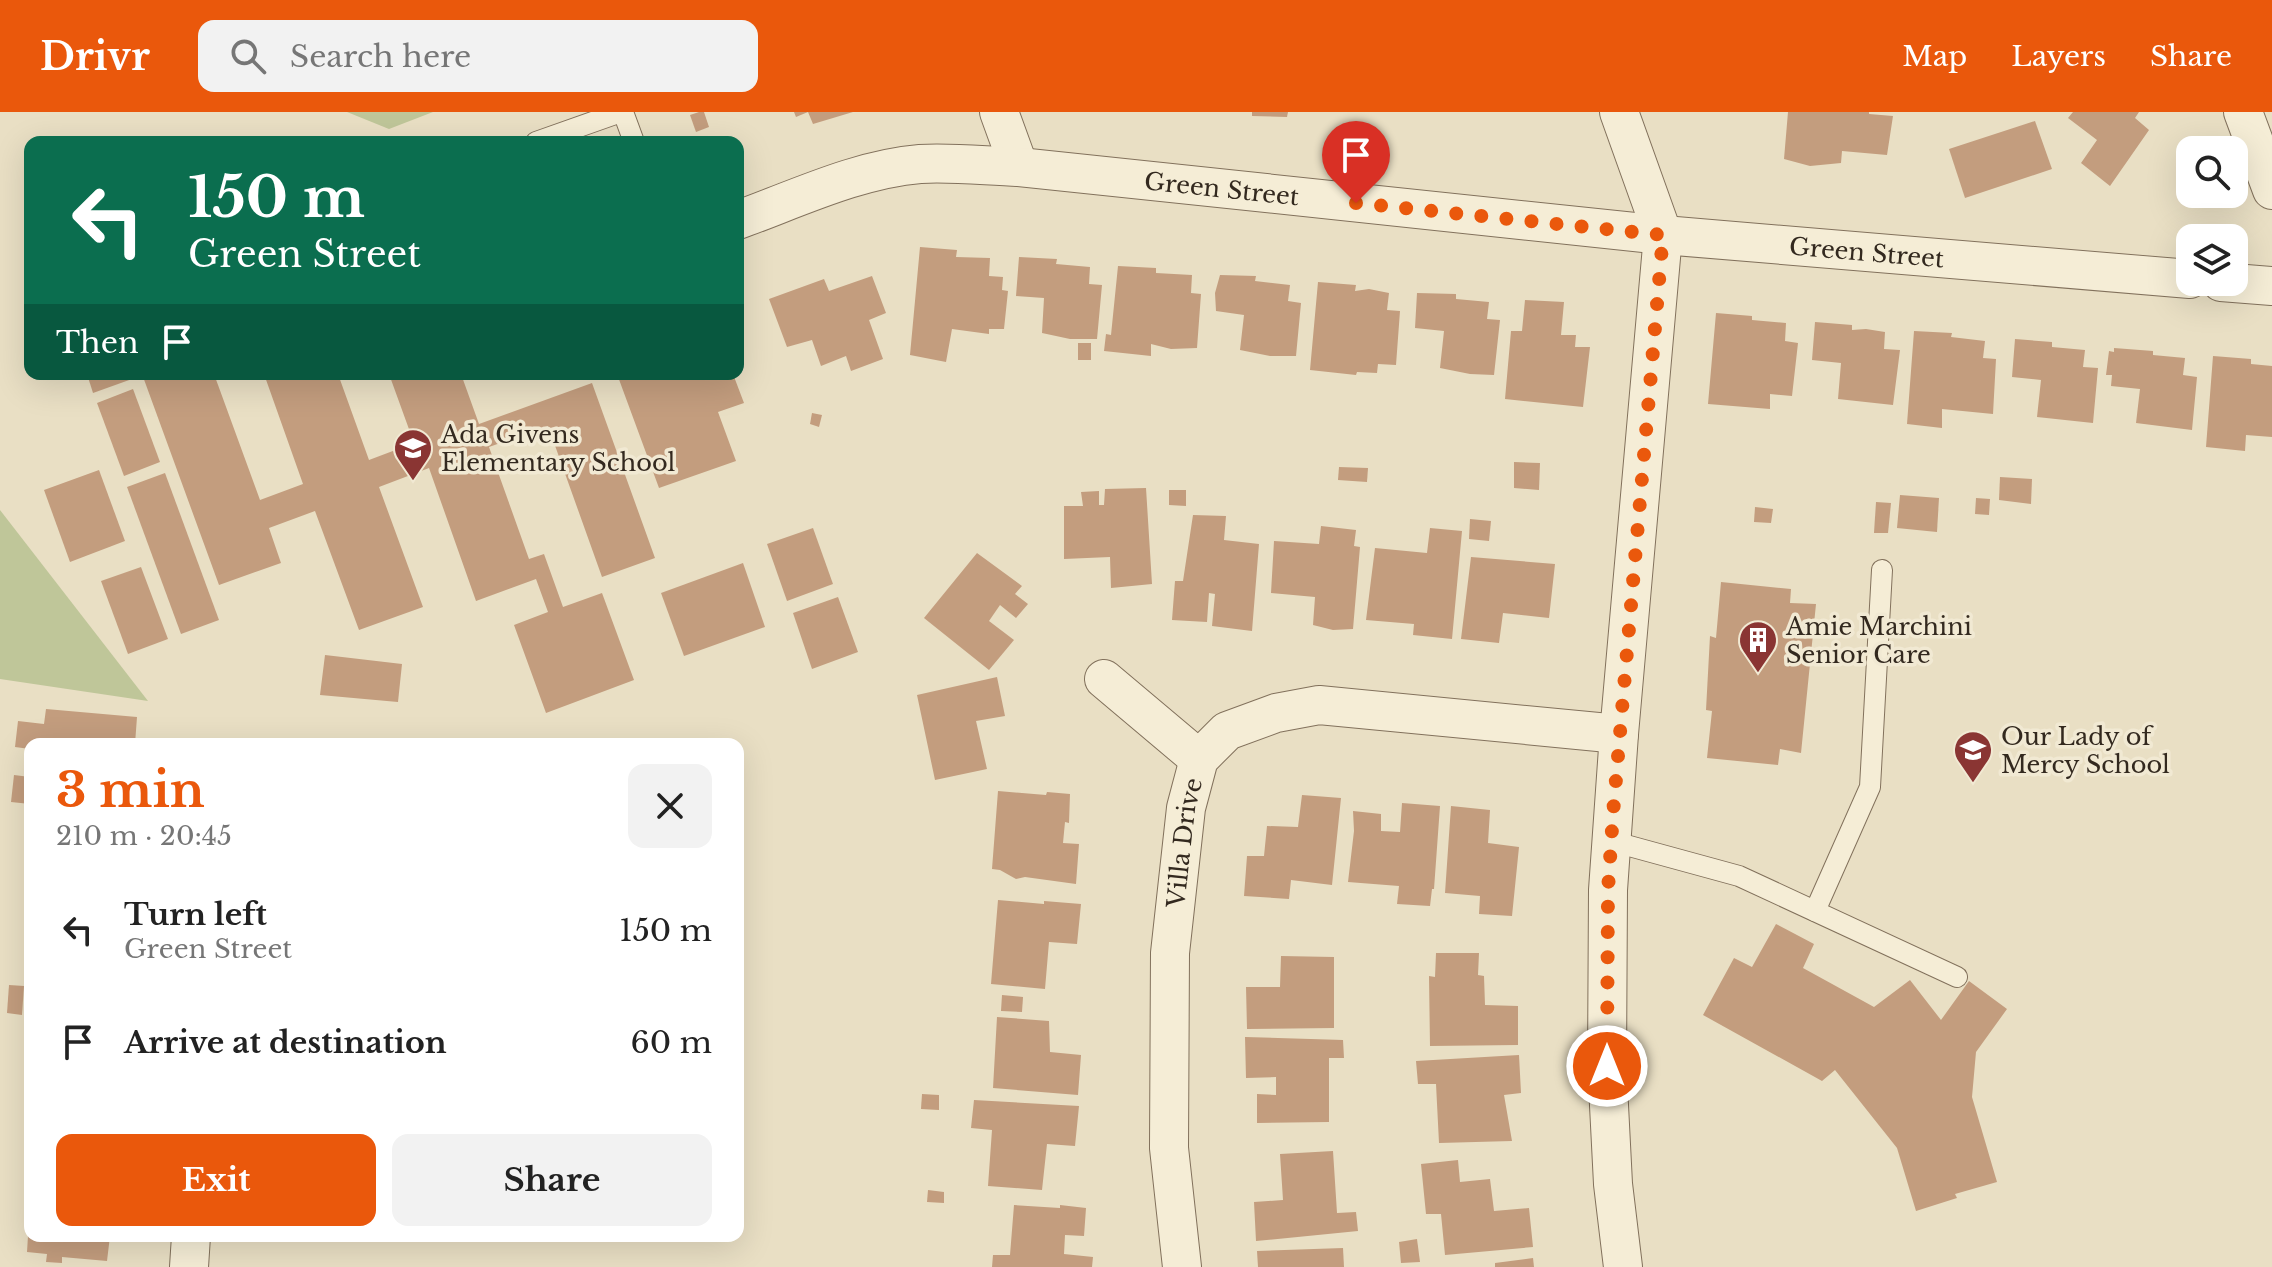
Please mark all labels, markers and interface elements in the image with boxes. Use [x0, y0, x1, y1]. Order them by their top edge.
search box [198, 20, 758, 92]
text: Drivr [40, 33, 150, 80]
icon: search [226, 34, 270, 78]
text: Search here [290, 38, 471, 75]
text: Map [1902, 39, 1967, 74]
text: Layers [2011, 39, 2106, 74]
text: Share [2150, 39, 2232, 74]
pin [1322, 121, 1390, 203]
icon: arrive [1334, 133, 1378, 177]
map controls [2176, 136, 2248, 296]
button: search [2176, 136, 2248, 208]
text: 150 m [188, 163, 365, 232]
street label: Green Street [1143, 166, 1300, 211]
icon: left [56, 168, 160, 272]
button: layers [2176, 224, 2248, 296]
street label: Green Street [1788, 231, 1945, 273]
text: Green Street [188, 232, 421, 277]
icon: arrive [155, 320, 199, 364]
text: Then [56, 324, 139, 361]
place label: Ada Givens Elementary School [440, 420, 676, 477]
school or university icon: Ada Givens Elementary School [392, 427, 434, 482]
place label: Amie Marchini Senior Care [1785, 612, 1972, 669]
building icon: Amie Marchini Senior Care [1737, 619, 1779, 674]
place label: Our Lady of Mercy School [2001, 722, 2170, 779]
school or university icon: Our Lady of Mercy School [1952, 729, 1994, 784]
text: 3 min [56, 760, 205, 820]
button: close [628, 764, 712, 848]
street label: Villa Drive [1161, 774, 1208, 910]
text: 210 m · 20:45 [56, 820, 232, 852]
text: Turn left [124, 896, 267, 933]
icon: left [56, 908, 100, 952]
text: 150 m [619, 912, 712, 949]
text: Green Street [124, 933, 292, 965]
icon: arrive [56, 1020, 100, 1064]
text: Arrive at destination [124, 1024, 447, 1061]
text: 60 m [630, 1024, 712, 1061]
position arrow [1565, 1024, 1649, 1108]
button: Exit [56, 1134, 376, 1226]
button: Share [392, 1134, 712, 1226]

